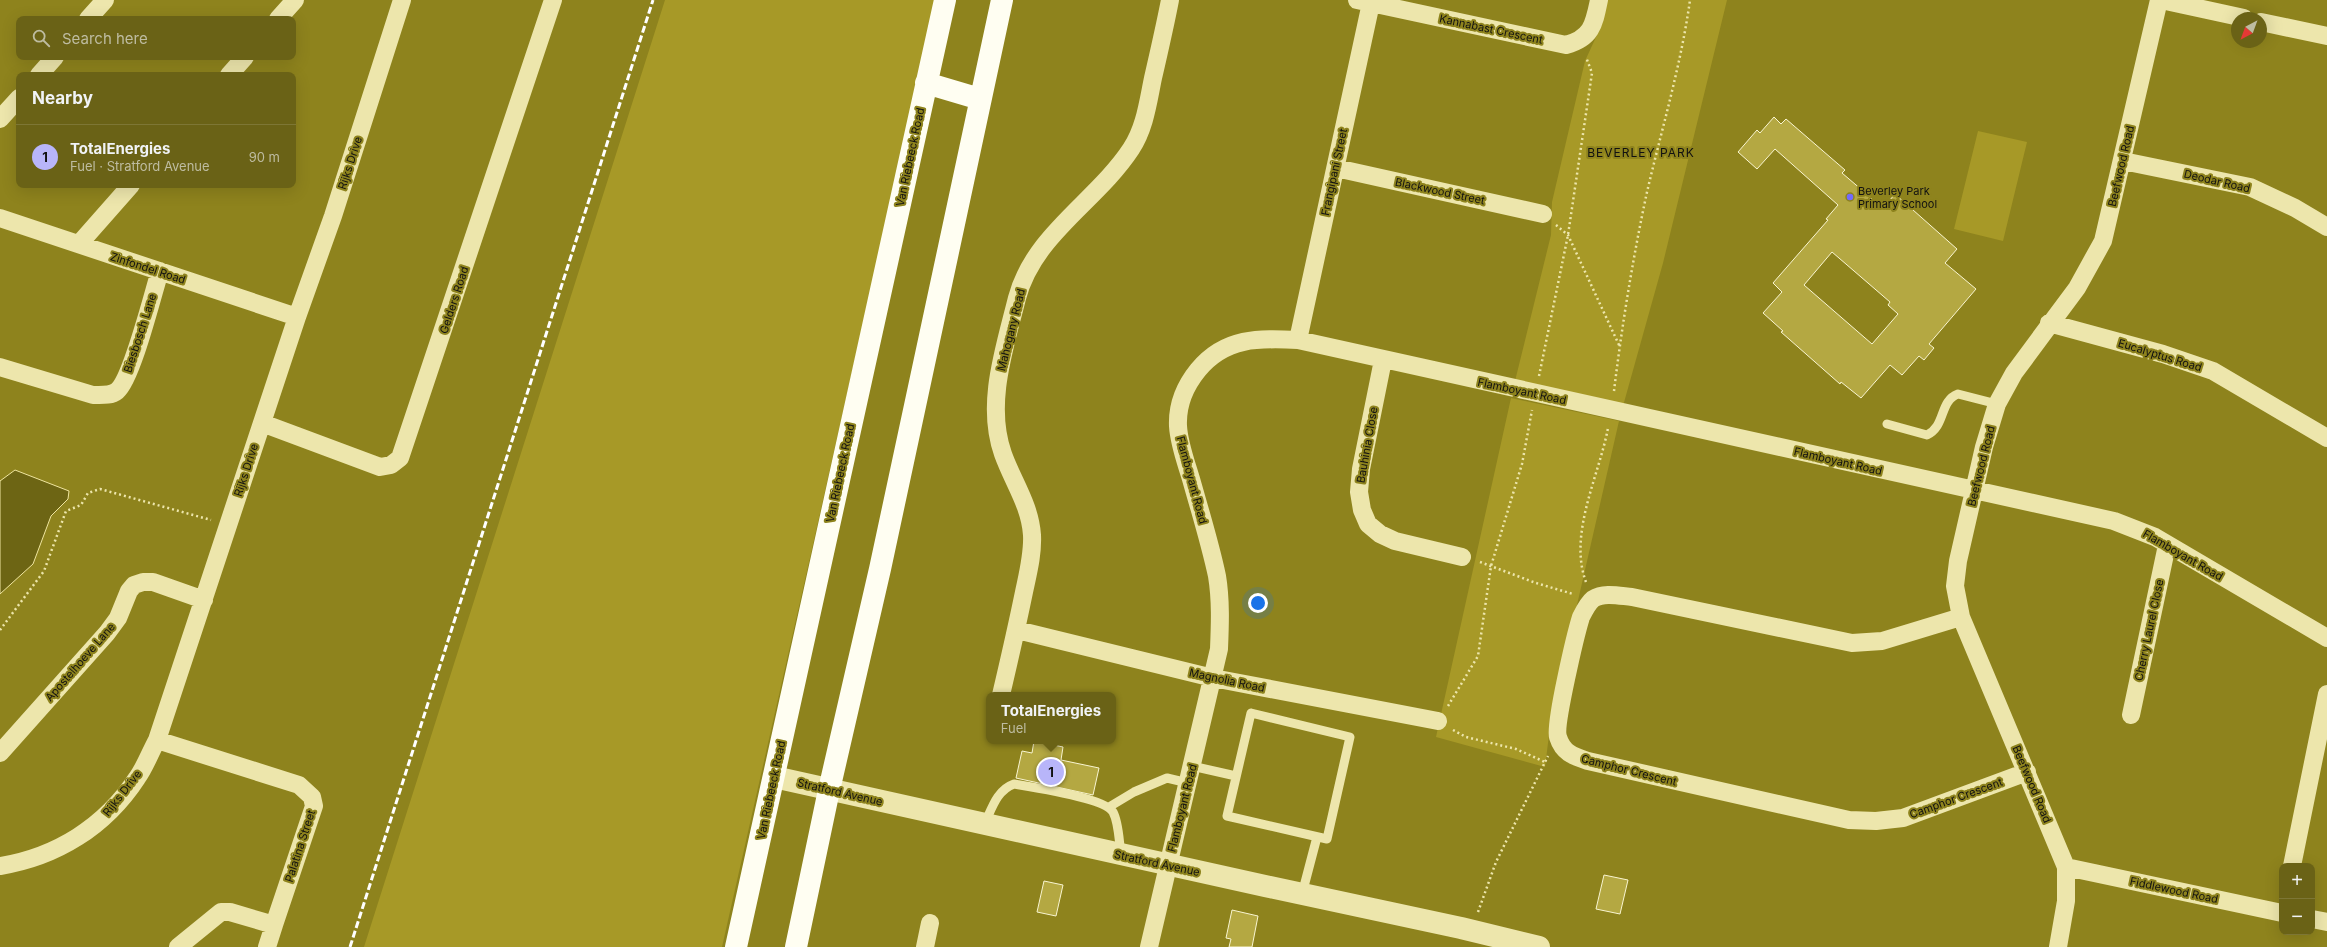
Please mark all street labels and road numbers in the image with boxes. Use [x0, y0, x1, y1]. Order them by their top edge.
street label: Kannabast Crescent [1438, 11, 1544, 47]
street label: Van Riebeeck Road [893, 106, 927, 208]
street label: Beefwood Road [2105, 124, 2137, 208]
street label: Frangipani Street [1318, 127, 1350, 217]
street label: Rijks Drive [335, 135, 365, 191]
street label: Deodar Road [2182, 167, 2252, 195]
street label: Blackwood Street [1394, 175, 1486, 207]
street label: Zinfondel Road [109, 249, 187, 287]
street label: Gelders Road [437, 265, 471, 335]
street label: Mahogany Road [994, 287, 1028, 373]
street label: Biesbosch Lane [121, 292, 159, 374]
street label: Eucalyptus Road [2116, 336, 2204, 374]
street label: Flamboyant Road [1476, 375, 1568, 407]
street label: Bauhinia Close [1353, 406, 1381, 484]
street label: Van Riebeeck Road [823, 422, 857, 524]
street label: Beefwood Road [1964, 424, 1998, 508]
street label: Flamboyant Road [1174, 435, 1210, 525]
street label: Rijks Drive [231, 442, 261, 498]
street label: Flamboyant Road [1793, 444, 1883, 478]
street label: Flamboyant Road [2140, 526, 2226, 584]
street label: Cherry Laurel Close [2131, 578, 2167, 682]
street label: Apostelhoeve Lane [42, 620, 118, 704]
street label: Magnolia Road [1188, 665, 1266, 695]
street label: Van Riebeeck Road [754, 739, 788, 841]
street label: Beefwood Road [2009, 743, 2055, 825]
street label: Camphor Crescent [1580, 751, 1679, 789]
street label: Flamboyant Road [1164, 763, 1200, 853]
street label: Rijks Drive [100, 767, 144, 819]
street label: Stratford Avenue [796, 775, 884, 809]
street label: Camphor Crescent [1908, 775, 2005, 821]
street label: Palatina Street [282, 808, 318, 884]
street label: Stratford Avenue [1113, 847, 1201, 879]
street label: Fiddlewood Road [2129, 874, 2219, 906]

